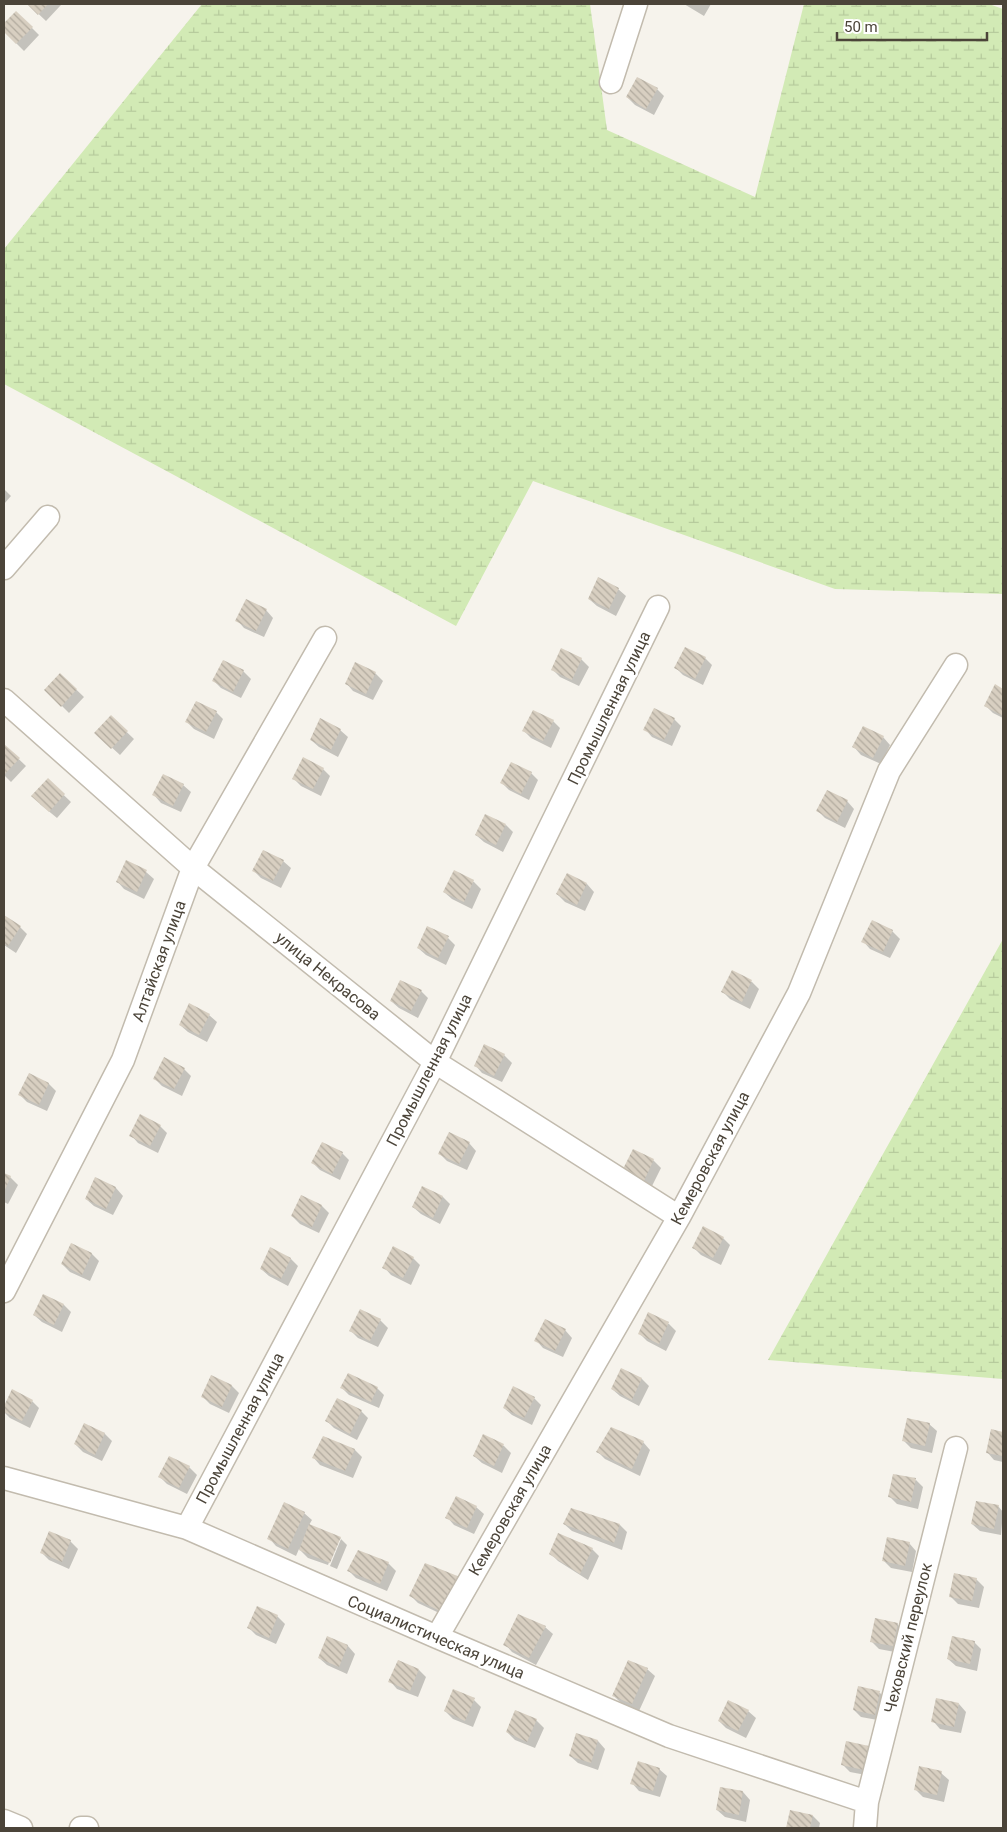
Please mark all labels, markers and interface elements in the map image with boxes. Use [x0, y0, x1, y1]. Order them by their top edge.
scale bar [837, 10, 987, 42]
text: 50 m [844, 18, 878, 36]
street label: Промышленная улица [564, 628, 654, 788]
street label: Алтайская улица [128, 898, 190, 1024]
street label: улица Некрасова [272, 928, 384, 1024]
street label: Промышленная улица [382, 991, 476, 1149]
street label: Кемеровская улица [667, 1088, 753, 1228]
street label: Промышленная улица [192, 1349, 288, 1507]
street label: Кемеровская улица [465, 1441, 555, 1579]
street label: Чеховский переулок [880, 1560, 936, 1715]
street label: Социалистическая улица [345, 1591, 527, 1683]

